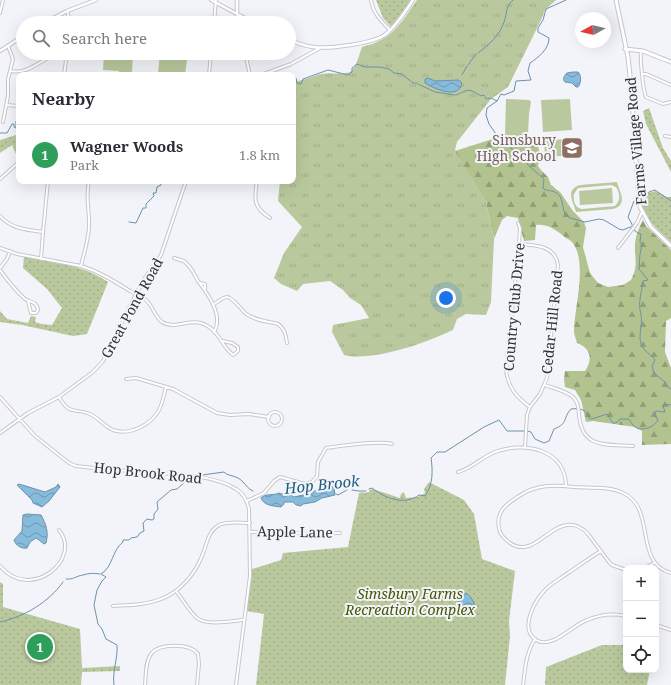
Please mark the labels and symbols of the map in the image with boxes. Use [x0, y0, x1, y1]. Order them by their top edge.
north arrow [575, 12, 611, 48]
street label: Farms Village Road [620, 76, 651, 206]
place label: Simsbury High School [476, 130, 557, 165]
school or university icon: Simsbury High School [559, 135, 585, 161]
street label: Country Club Drive [498, 242, 529, 372]
street label: Great Pond Road [96, 254, 167, 361]
street label: Cedar Hill Road [537, 269, 566, 375]
your location [436, 288, 456, 308]
street label: Hop Brook Road [93, 457, 204, 488]
water label: Hop Brook [282, 470, 361, 498]
street label: Apple Lane [257, 521, 333, 542]
park label: Simsbury Farms Recreation Complex [344, 584, 475, 619]
pin: 1 [27, 632, 53, 662]

